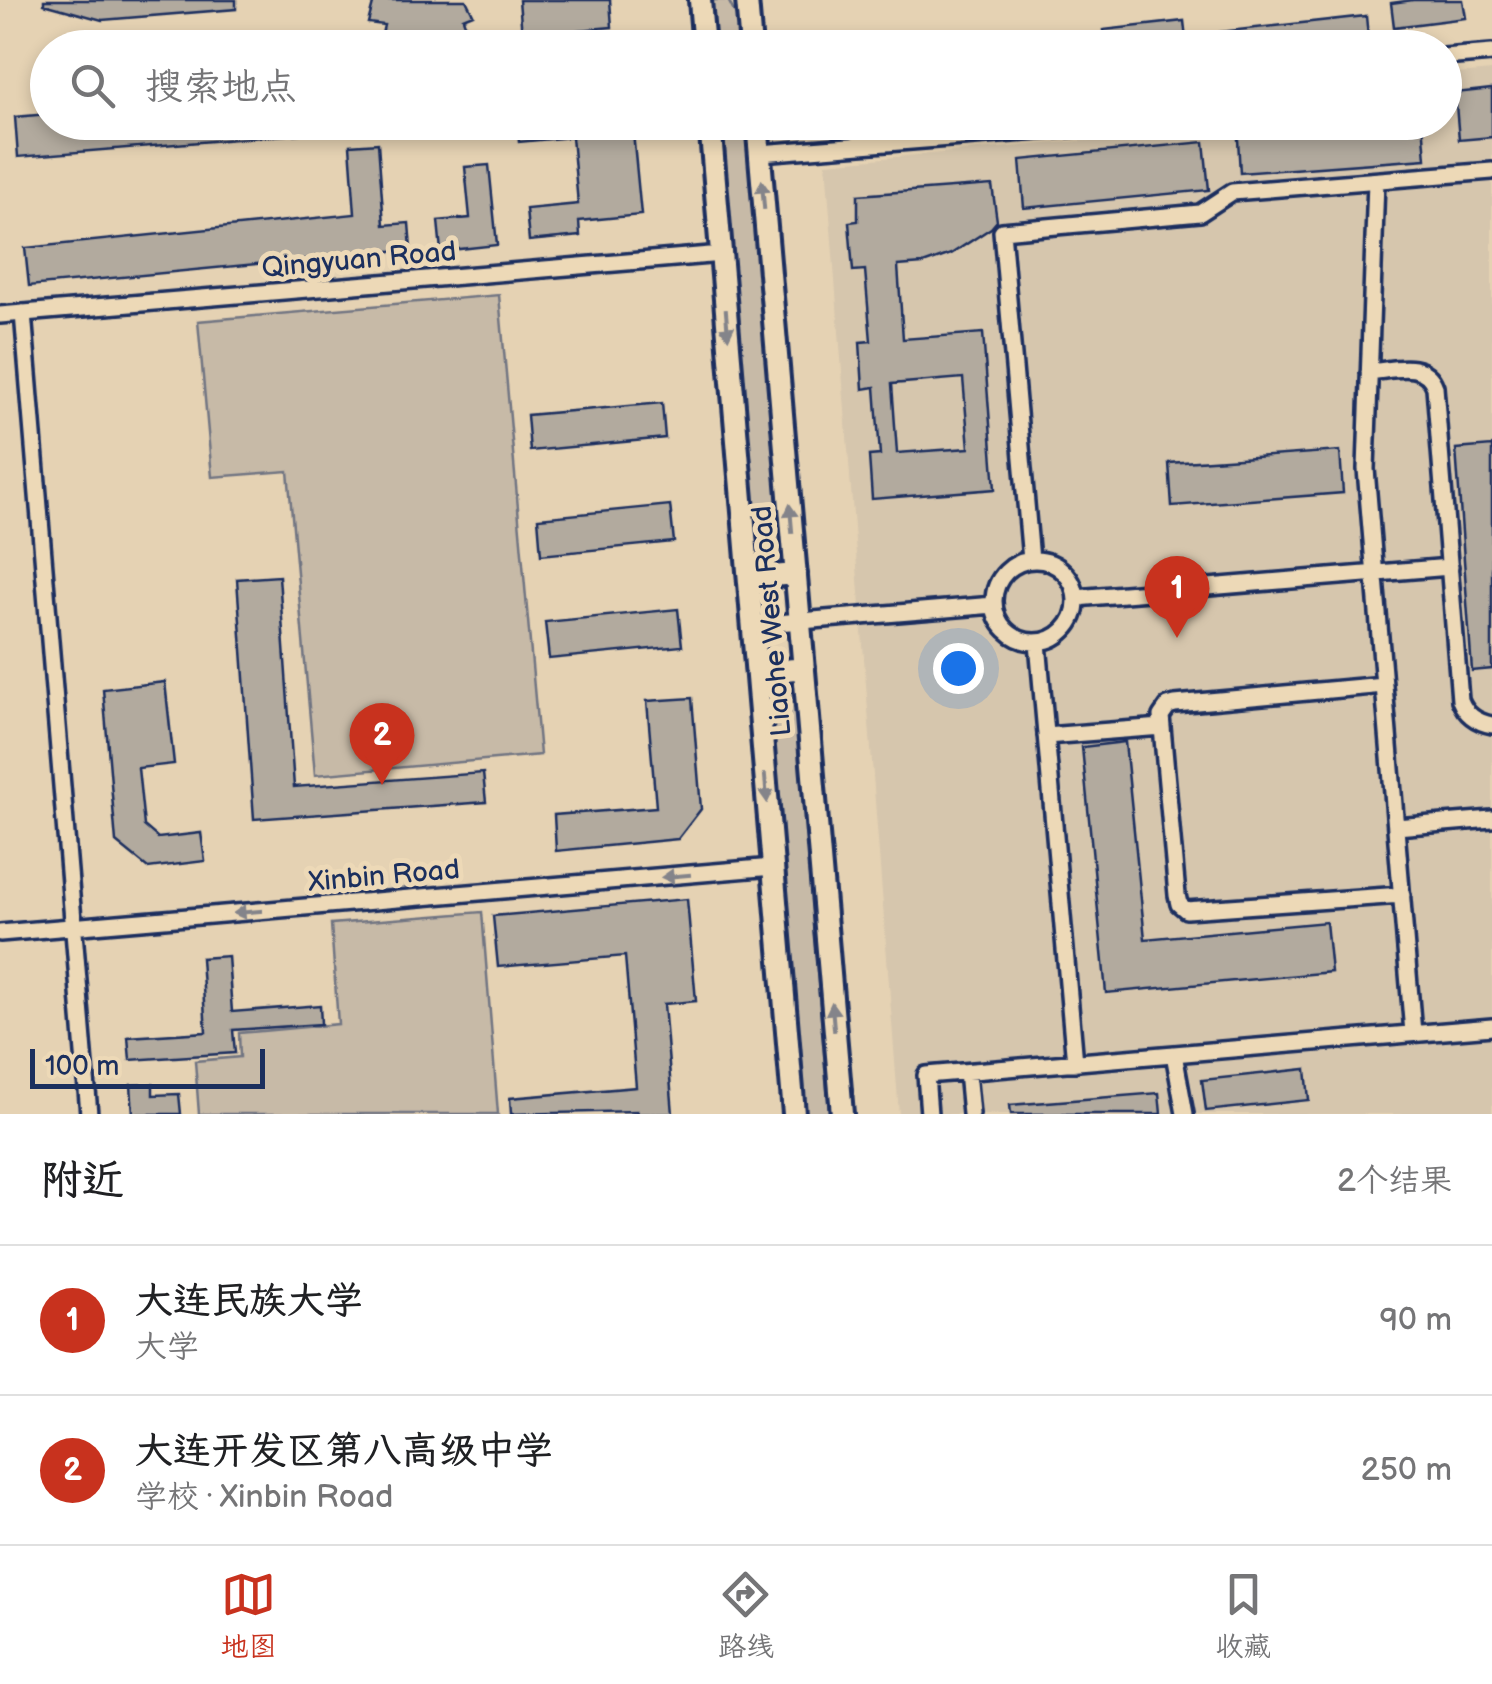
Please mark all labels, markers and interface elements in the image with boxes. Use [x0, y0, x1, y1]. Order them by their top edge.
search box [30, 30, 1462, 140]
icon: search [65, 58, 120, 113]
text: 搜索地点 [145, 65, 297, 110]
one-way arrow [755, 178, 771, 210]
street label: Qingyuan Road [260, 235, 458, 285]
one-way arrow [720, 309, 736, 341]
one-way arrow [782, 502, 798, 534]
street label: Liaohe West Road [745, 504, 799, 738]
pin: 1 [1144, 556, 1210, 638]
your location [933, 643, 984, 694]
pin: 2 [350, 702, 414, 785]
one-way arrow [759, 772, 775, 804]
street label: Xinbin Road [306, 853, 461, 899]
one-way arrow [660, 868, 691, 884]
one-way arrow [231, 905, 263, 921]
one-way arrow [825, 1000, 841, 1032]
scale bar [30, 1044, 265, 1088]
text: 100 m [45, 1050, 119, 1083]
text: 附近 [40, 1156, 124, 1207]
text: 2个结果 [1337, 1162, 1452, 1201]
text: 大连民族大学 [135, 1279, 363, 1324]
text: 1 [66, 1301, 79, 1340]
text: 90 m [1380, 1301, 1452, 1340]
text: 大学 [135, 1328, 199, 1367]
text: 大连开发区第八高级中学 [135, 1429, 553, 1474]
text: 2 [63, 1451, 82, 1490]
text: 250 m [1361, 1451, 1452, 1490]
text: 学校 · Xinbin Road [135, 1478, 393, 1517]
tab: 地图 [221, 1567, 277, 1664]
tab: 路线 [718, 1567, 774, 1664]
tab: 收藏 [1215, 1567, 1271, 1664]

